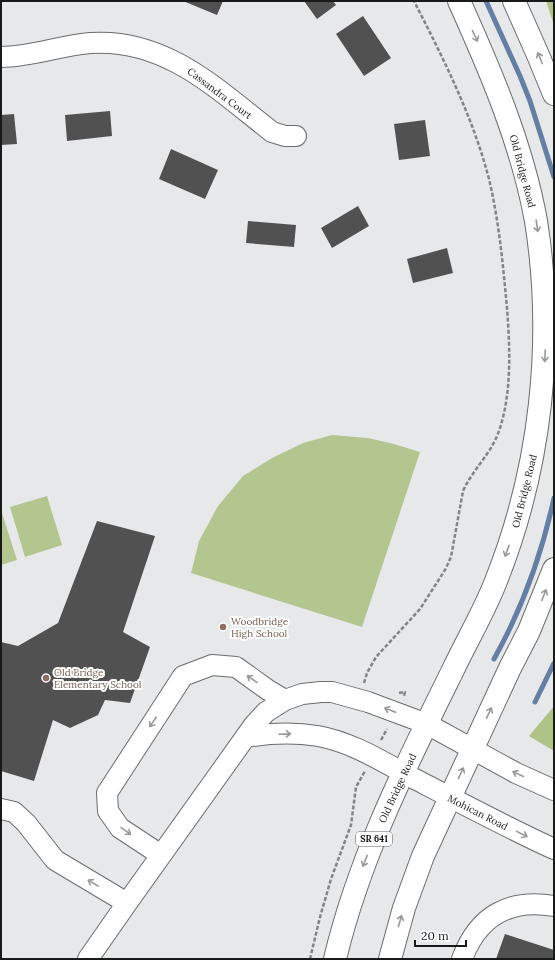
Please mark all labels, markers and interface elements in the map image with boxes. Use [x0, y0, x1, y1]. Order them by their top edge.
one-way arrow [472, 30, 479, 42]
one-way arrow [535, 52, 543, 64]
street label: Cassandra Court [185, 65, 255, 122]
street label: Old Bridge Road [506, 133, 539, 209]
one-way arrow [533, 219, 541, 232]
one-way arrow [541, 349, 549, 362]
street label: Old Bridge Road [509, 453, 540, 529]
one-way arrow [502, 545, 510, 557]
one-way arrow [540, 590, 548, 602]
place label: Woodbridge High School [231, 615, 289, 640]
marker: Woodbridge High School [218, 622, 228, 632]
place label: Old Bridge Elementary School [54, 666, 142, 691]
marker: Old Bridge Elementary School [41, 673, 51, 683]
one-way arrow [247, 675, 258, 683]
one-way arrow [384, 706, 396, 714]
one-way arrow [486, 708, 493, 720]
one-way arrow [148, 716, 157, 727]
one-way arrow [278, 730, 291, 737]
street label: Old Bridge Road [376, 751, 419, 825]
one-way arrow [458, 767, 465, 779]
one-way arrow [513, 770, 525, 777]
street label: Mohican Road [445, 792, 510, 833]
one-way arrow [120, 827, 131, 835]
one-way arrow [516, 831, 528, 838]
road number: SR 641 [356, 832, 392, 846]
one-way arrow [360, 855, 368, 867]
one-way arrow [87, 878, 99, 886]
one-way arrow [397, 915, 404, 928]
scale bar [415, 922, 466, 948]
text: 20 m [421, 928, 449, 943]

